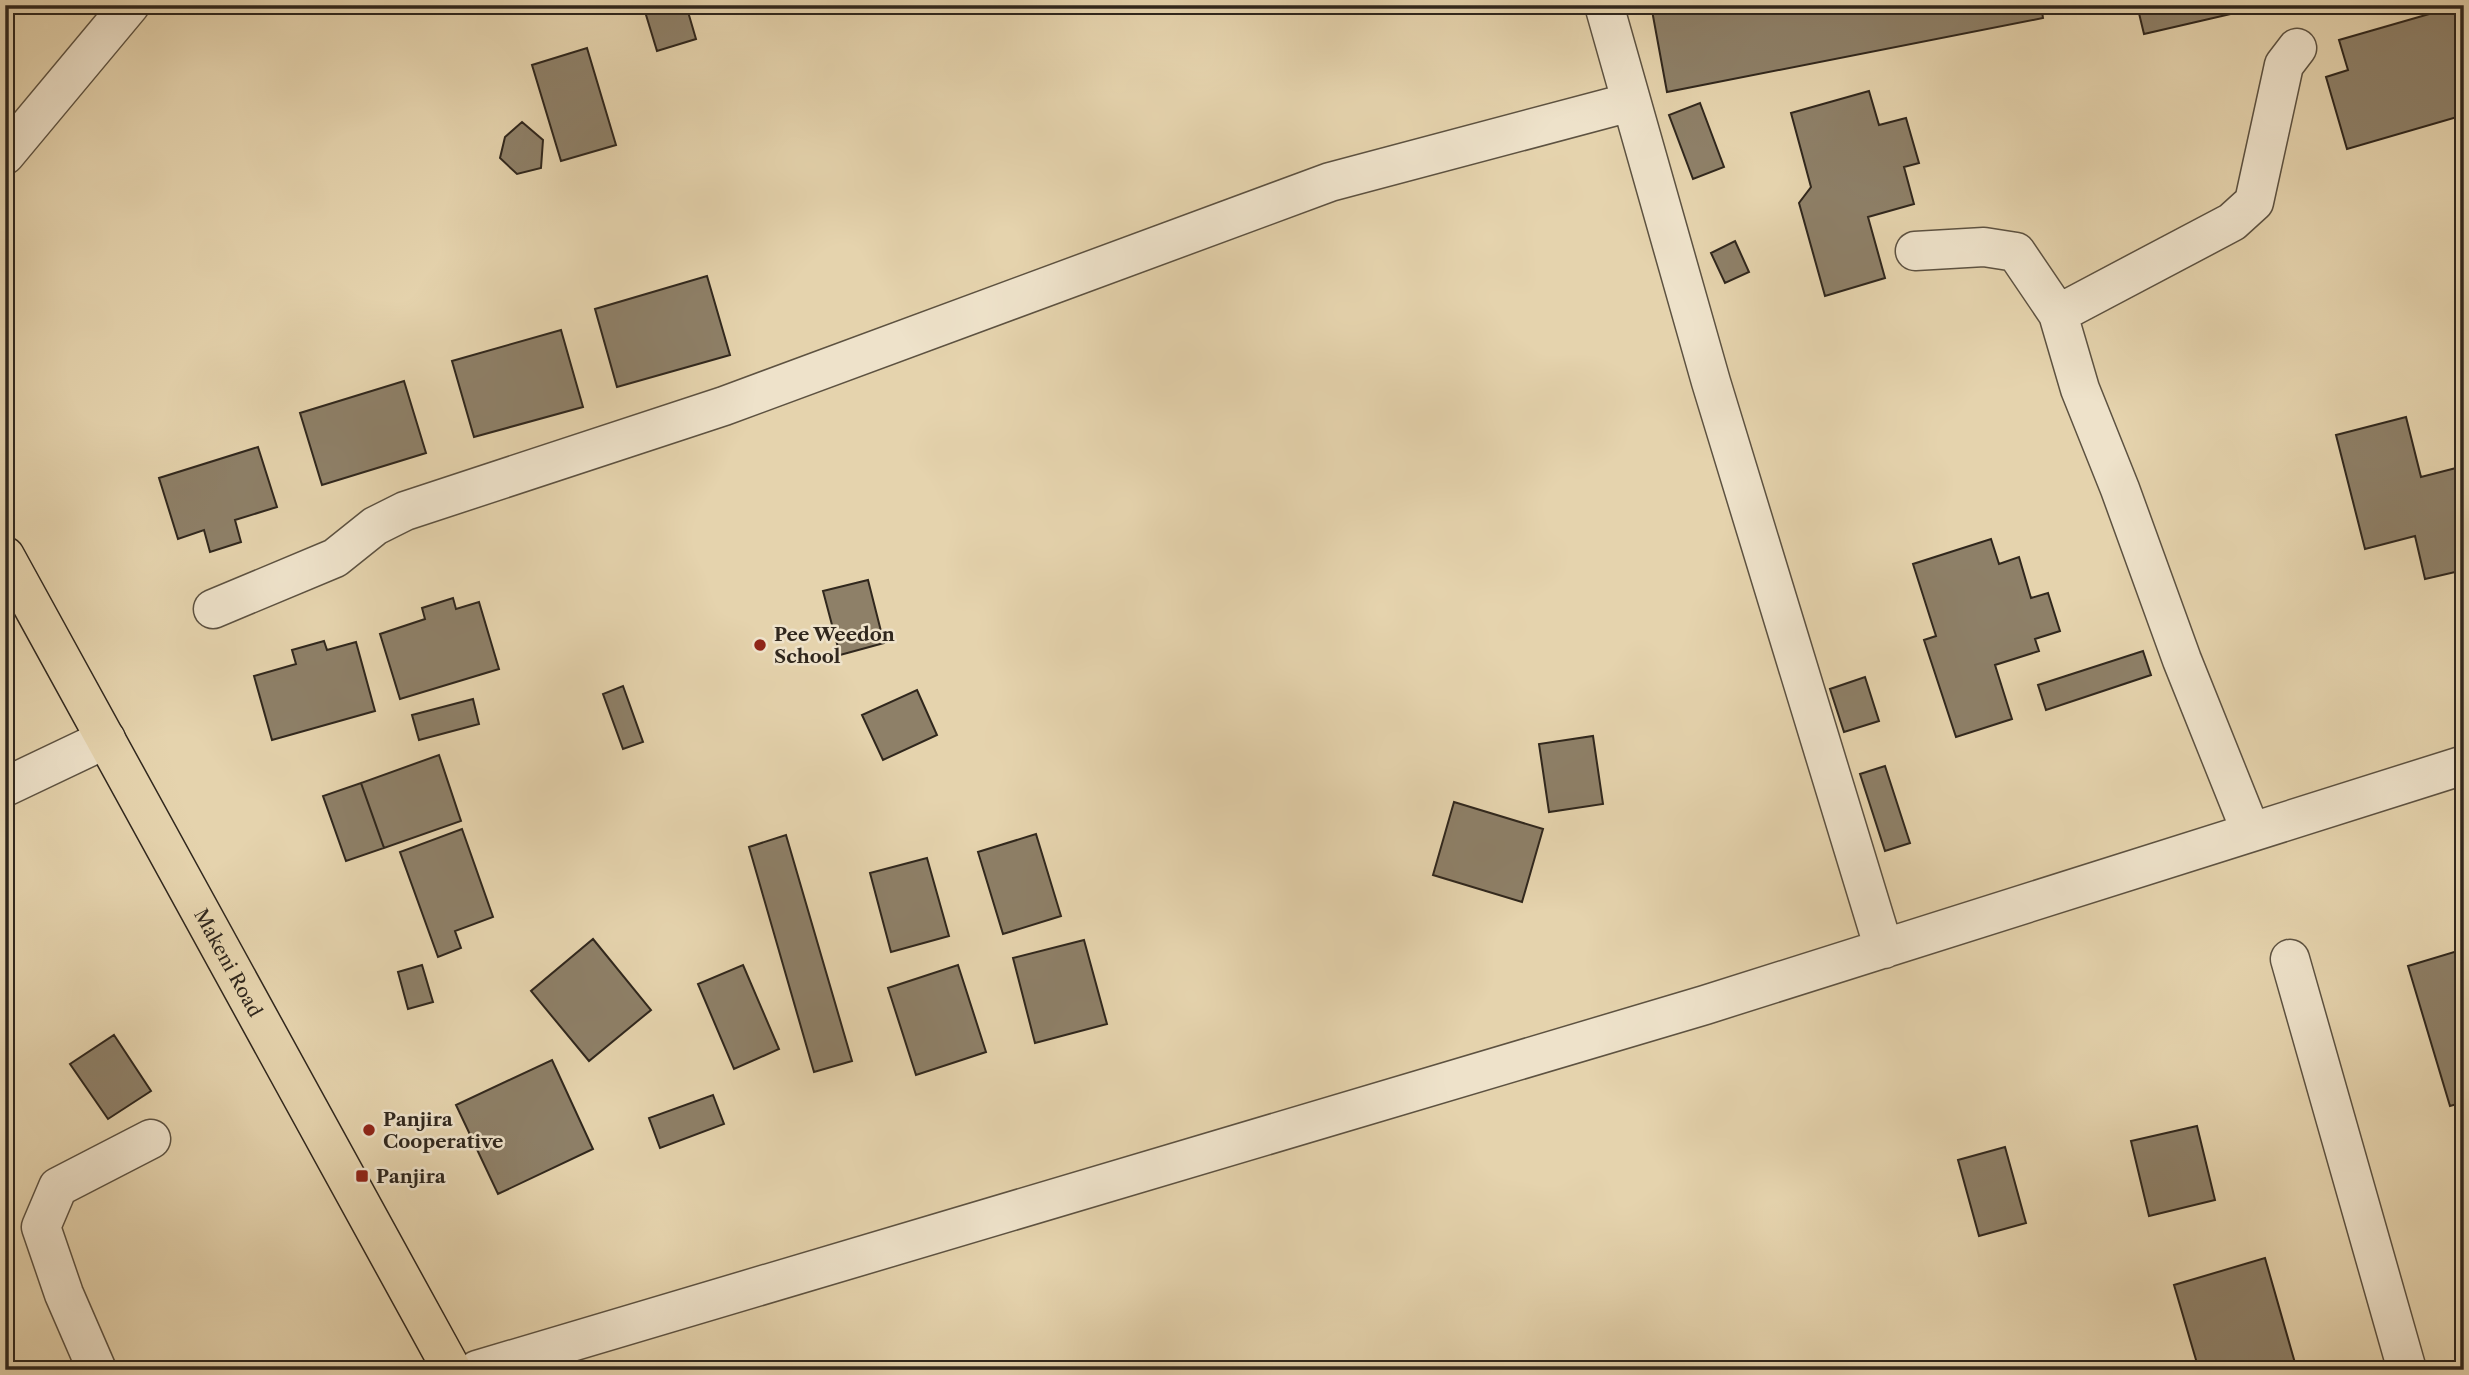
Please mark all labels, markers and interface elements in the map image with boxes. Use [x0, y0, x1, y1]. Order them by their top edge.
place label: Pee Weedon School [774, 623, 895, 668]
marker: Pee Weedon School [752, 637, 768, 653]
street label: Makeni Road [189, 905, 267, 1021]
place label: Panjira Cooperative [383, 1108, 503, 1153]
marker: Panjira Cooperative [361, 1122, 377, 1138]
place label: Panjira [376, 1165, 447, 1188]
marker: Panjira [354, 1168, 370, 1184]

